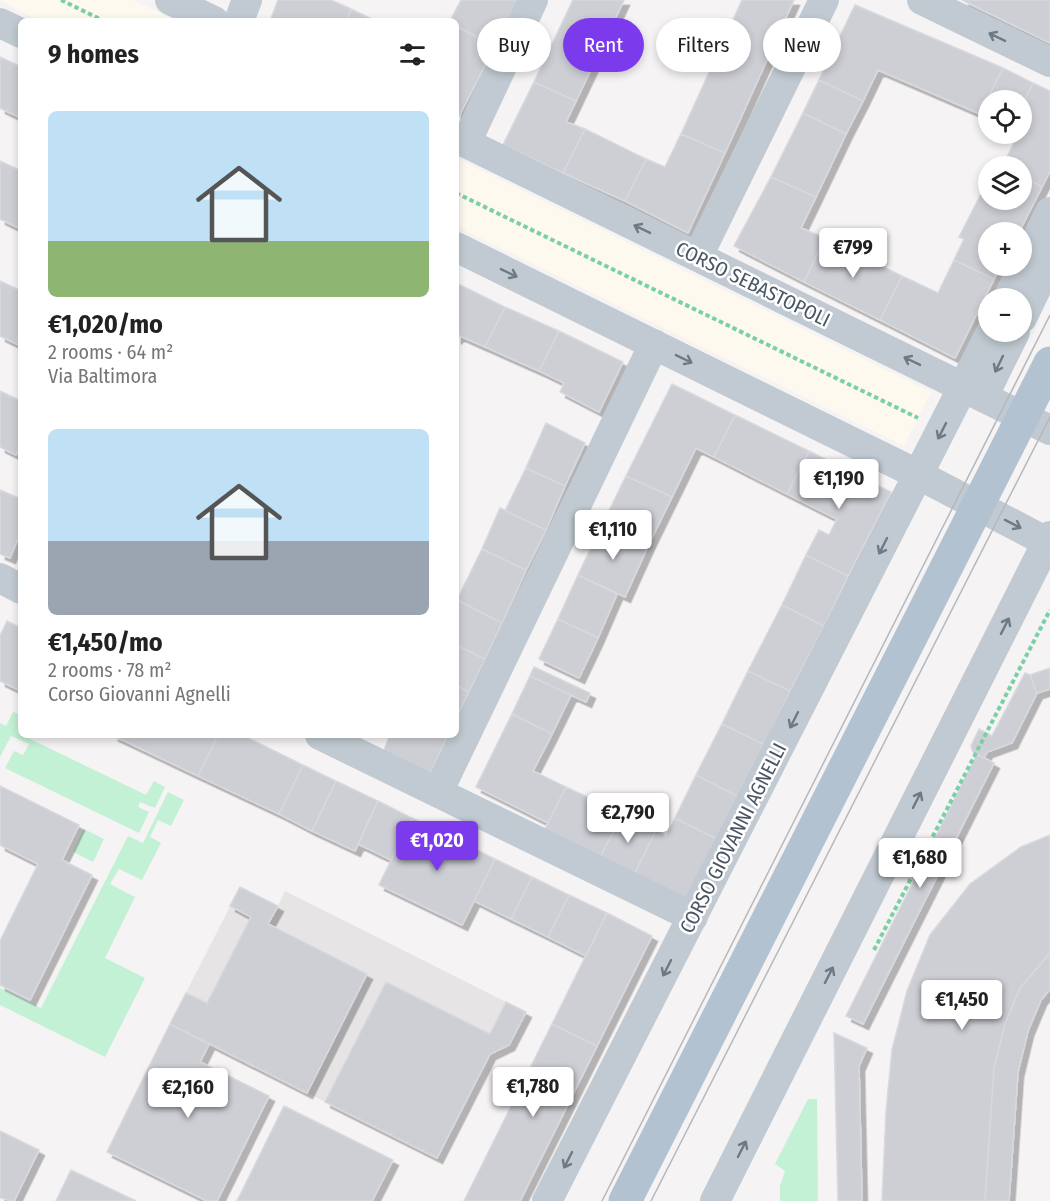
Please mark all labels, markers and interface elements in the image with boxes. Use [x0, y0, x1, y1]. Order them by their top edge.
chip: Buy [477, 18, 551, 72]
chip: Rent [563, 18, 644, 72]
chip: Filters [656, 18, 751, 72]
chip: New [763, 18, 841, 72]
one-way arrow [989, 30, 1007, 42]
icon: filters [396, 38, 429, 71]
text: 9 homes [48, 39, 139, 70]
map controls [978, 90, 1032, 342]
button: locate [978, 90, 1032, 144]
icon: home [185, 150, 293, 258]
button: layers [978, 156, 1032, 210]
button: + [978, 222, 1032, 276]
one-way arrow [634, 223, 652, 235]
pin: €799 [817, 228, 889, 279]
text: €799 [833, 235, 873, 259]
street label: CORSO SEBASTOPOLI [672, 236, 834, 332]
one-way arrow [499, 268, 517, 280]
button: − [978, 288, 1032, 342]
text: €1,020/mo [48, 309, 163, 340]
text: 2 rooms · 64 m² [48, 340, 173, 364]
one-way arrow [674, 354, 692, 366]
one-way arrow [903, 355, 921, 367]
one-way arrow [993, 355, 1005, 373]
text: Via Baltimora [48, 364, 157, 388]
one-way arrow [935, 422, 947, 440]
pin: €1,190 [790, 459, 888, 510]
text: €1,190 [814, 466, 864, 490]
icon: home [185, 468, 293, 576]
pin: €1,110 [564, 510, 662, 561]
text: €1,110 [589, 517, 637, 541]
one-way arrow [1003, 519, 1021, 530]
one-way arrow [877, 537, 888, 555]
one-way arrow [999, 618, 1011, 636]
text: €1,450/mo [48, 627, 163, 658]
text: 2 rooms · 78 m² [48, 658, 171, 682]
text: Corso Giovanni Agnelli [48, 682, 231, 706]
one-way arrow [788, 711, 800, 728]
street label: CORSO GIOVANNI AGNELLI [675, 739, 791, 937]
one-way arrow [912, 792, 923, 810]
pin: €2,790 [579, 793, 677, 844]
text: €2,790 [601, 800, 655, 824]
pin: €1,020 [388, 821, 486, 872]
text: €1,020 [410, 828, 464, 852]
pin: €1,680 [871, 838, 969, 889]
text: €1,680 [893, 845, 947, 869]
one-way arrow [661, 959, 673, 976]
one-way arrow [824, 966, 836, 984]
pin: €1,450 [913, 980, 1011, 1031]
text: €1,450 [935, 987, 989, 1011]
pin: €1,780 [484, 1067, 582, 1118]
pin: €2,160 [139, 1068, 237, 1119]
text: €1,780 [507, 1074, 559, 1098]
text: €2,160 [162, 1075, 214, 1099]
one-way arrow [736, 1140, 748, 1158]
one-way arrow [562, 1151, 574, 1168]

